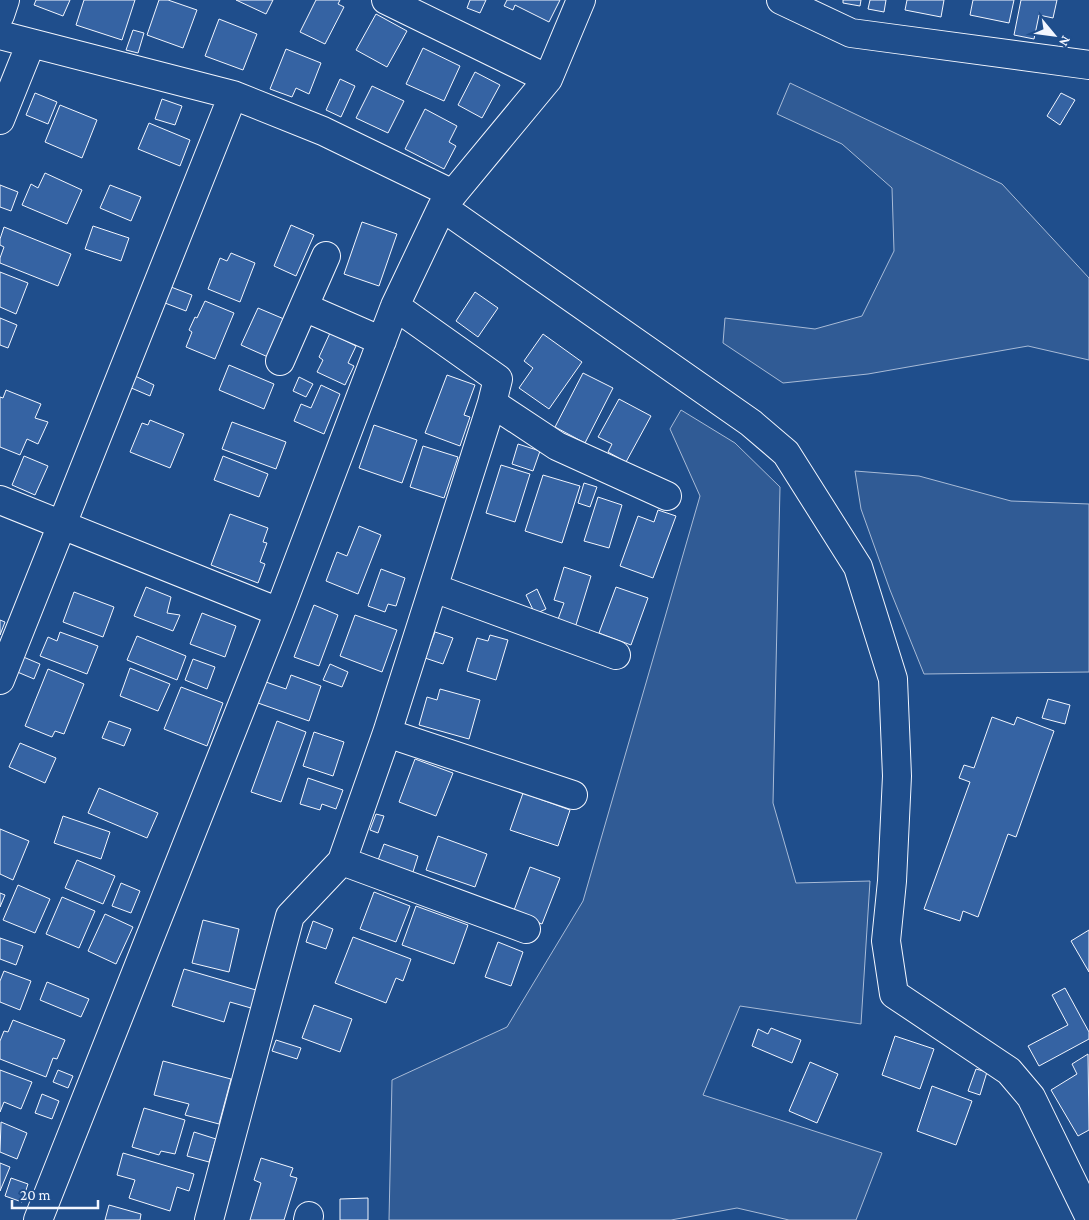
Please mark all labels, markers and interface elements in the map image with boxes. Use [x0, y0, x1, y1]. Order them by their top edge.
north arrow [1029, 10, 1079, 60]
text: N [1056, 33, 1075, 50]
scale bar [12, 1178, 99, 1210]
text: 20 m [20, 1187, 51, 1203]

